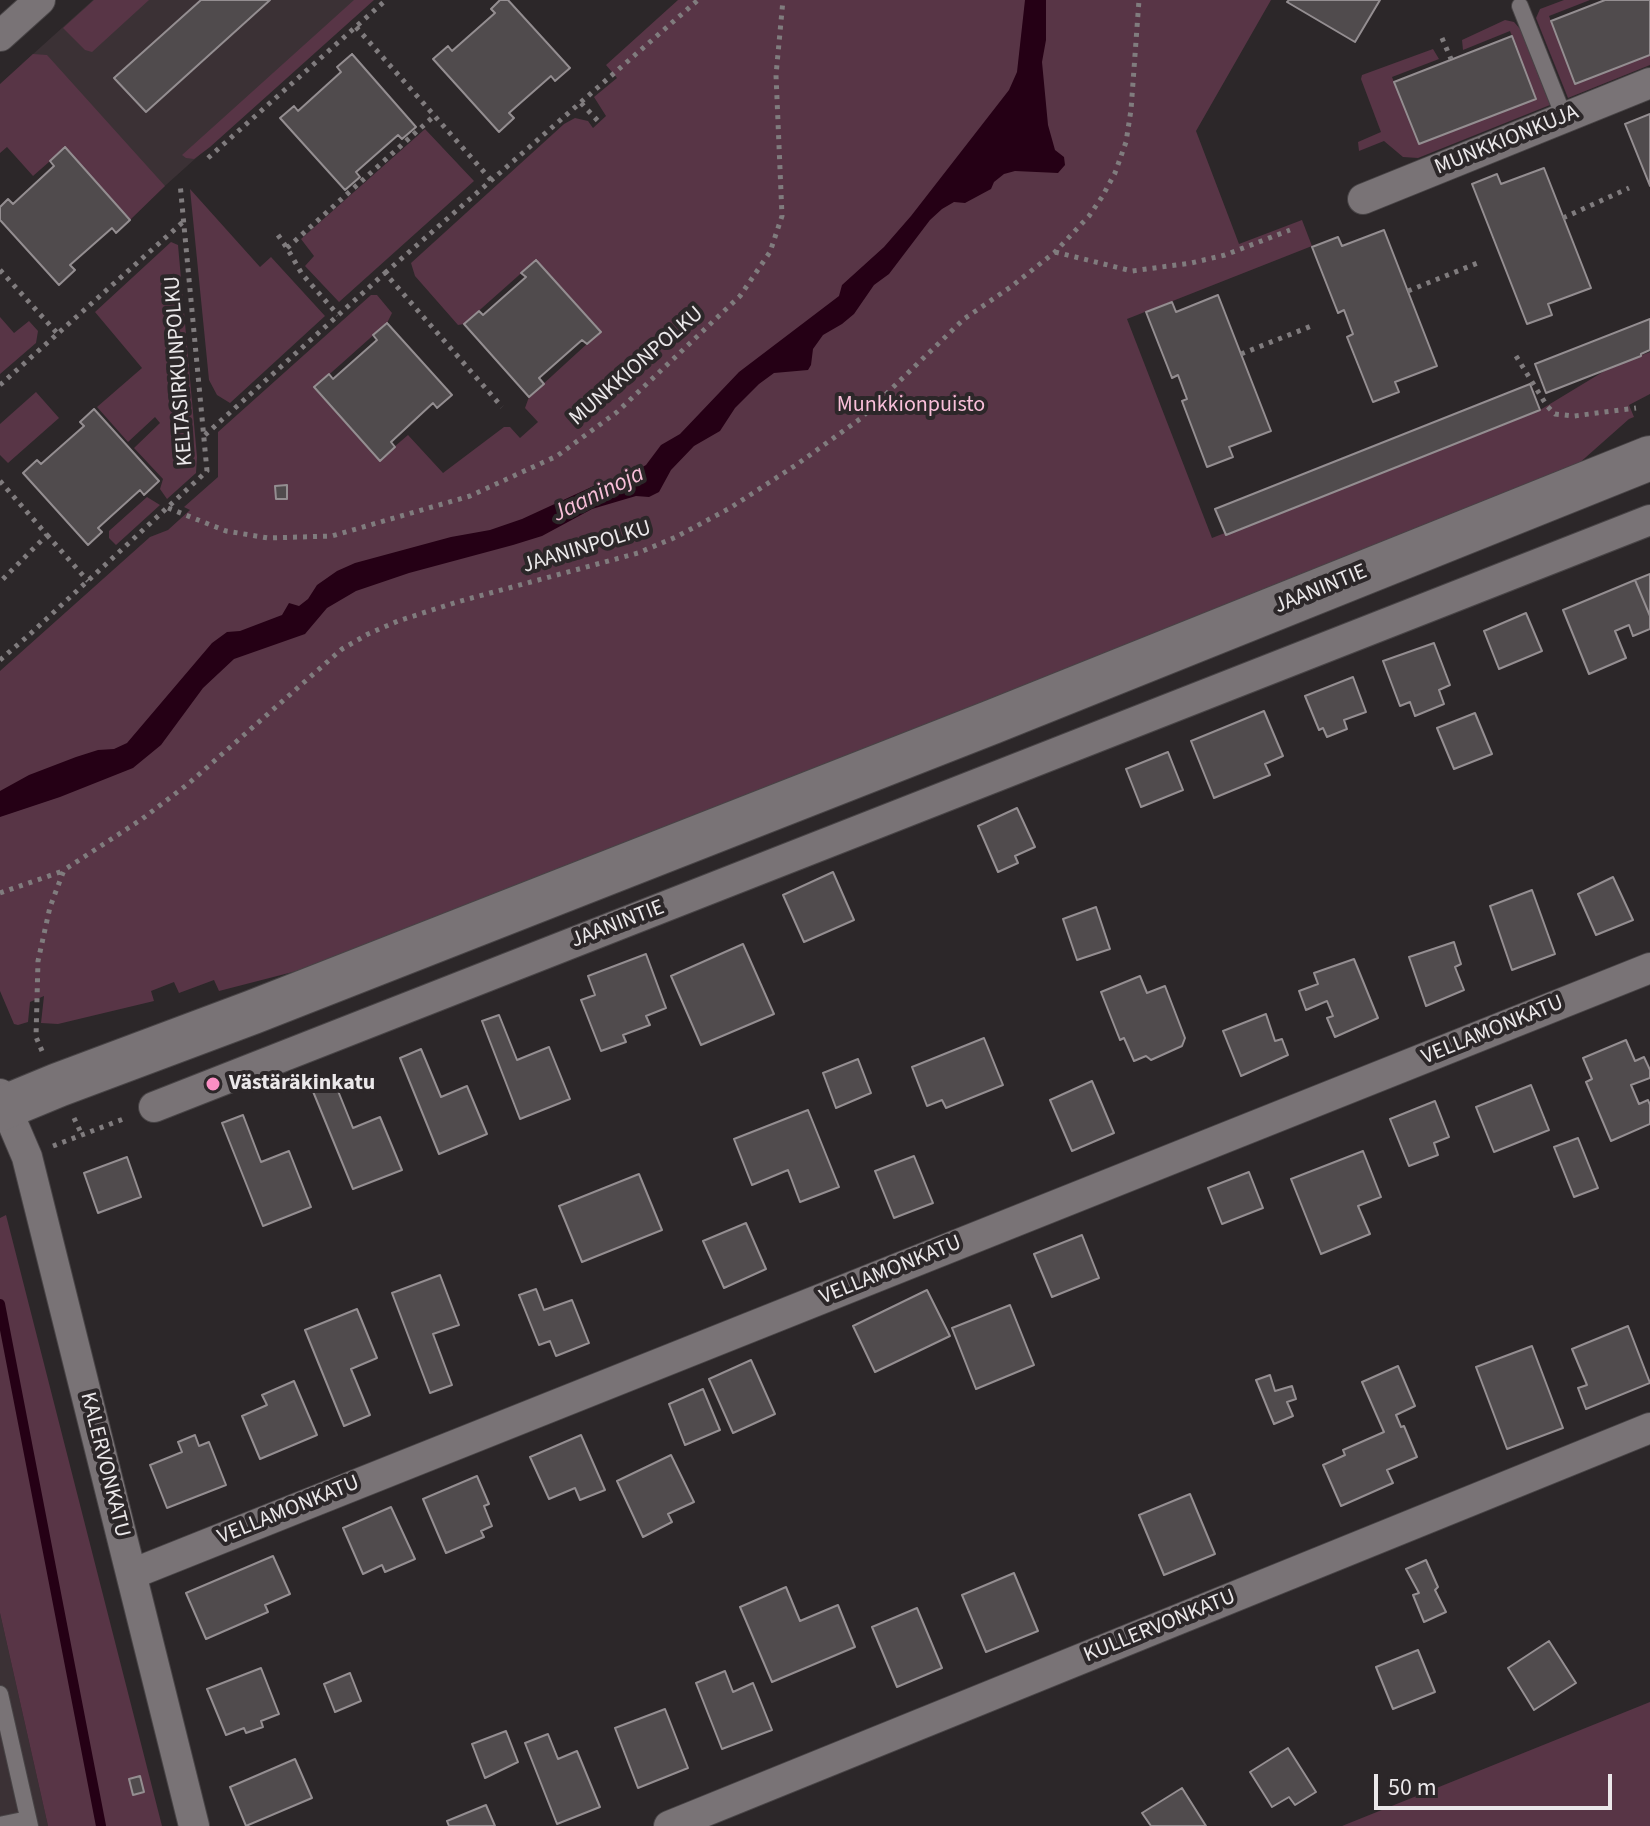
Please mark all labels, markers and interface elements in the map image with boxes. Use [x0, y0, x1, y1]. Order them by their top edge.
street label: MUNKKIONKUJA [1431, 100, 1583, 182]
street label: KELTASIRKUNPOLKU [160, 275, 200, 467]
street label: MUNKKIONPOLKU [565, 302, 709, 432]
park label: Munkkionpuisto [837, 393, 985, 419]
water label: Jaaninoja [548, 460, 650, 530]
street label: JAANINPOLKU [520, 516, 654, 580]
street label: JAANINTIE [1271, 559, 1371, 621]
street label: JAANINTIE [568, 895, 668, 955]
street label: VELLAMONKATU [1418, 991, 1568, 1071]
place label: Västäräkinkatu [229, 1071, 375, 1097]
marker: Västäräkinkatu [204, 1075, 222, 1093]
street label: VELLAMONKATU [816, 1231, 966, 1311]
street label: KALERVONKATU [73, 1390, 135, 1540]
street label: VELLAMONKATU [214, 1471, 364, 1551]
street label: KULLERVONKATU [1080, 1585, 1240, 1669]
scale bar [1378, 1758, 1616, 1808]
text: 50 m [1388, 1770, 1437, 1805]

